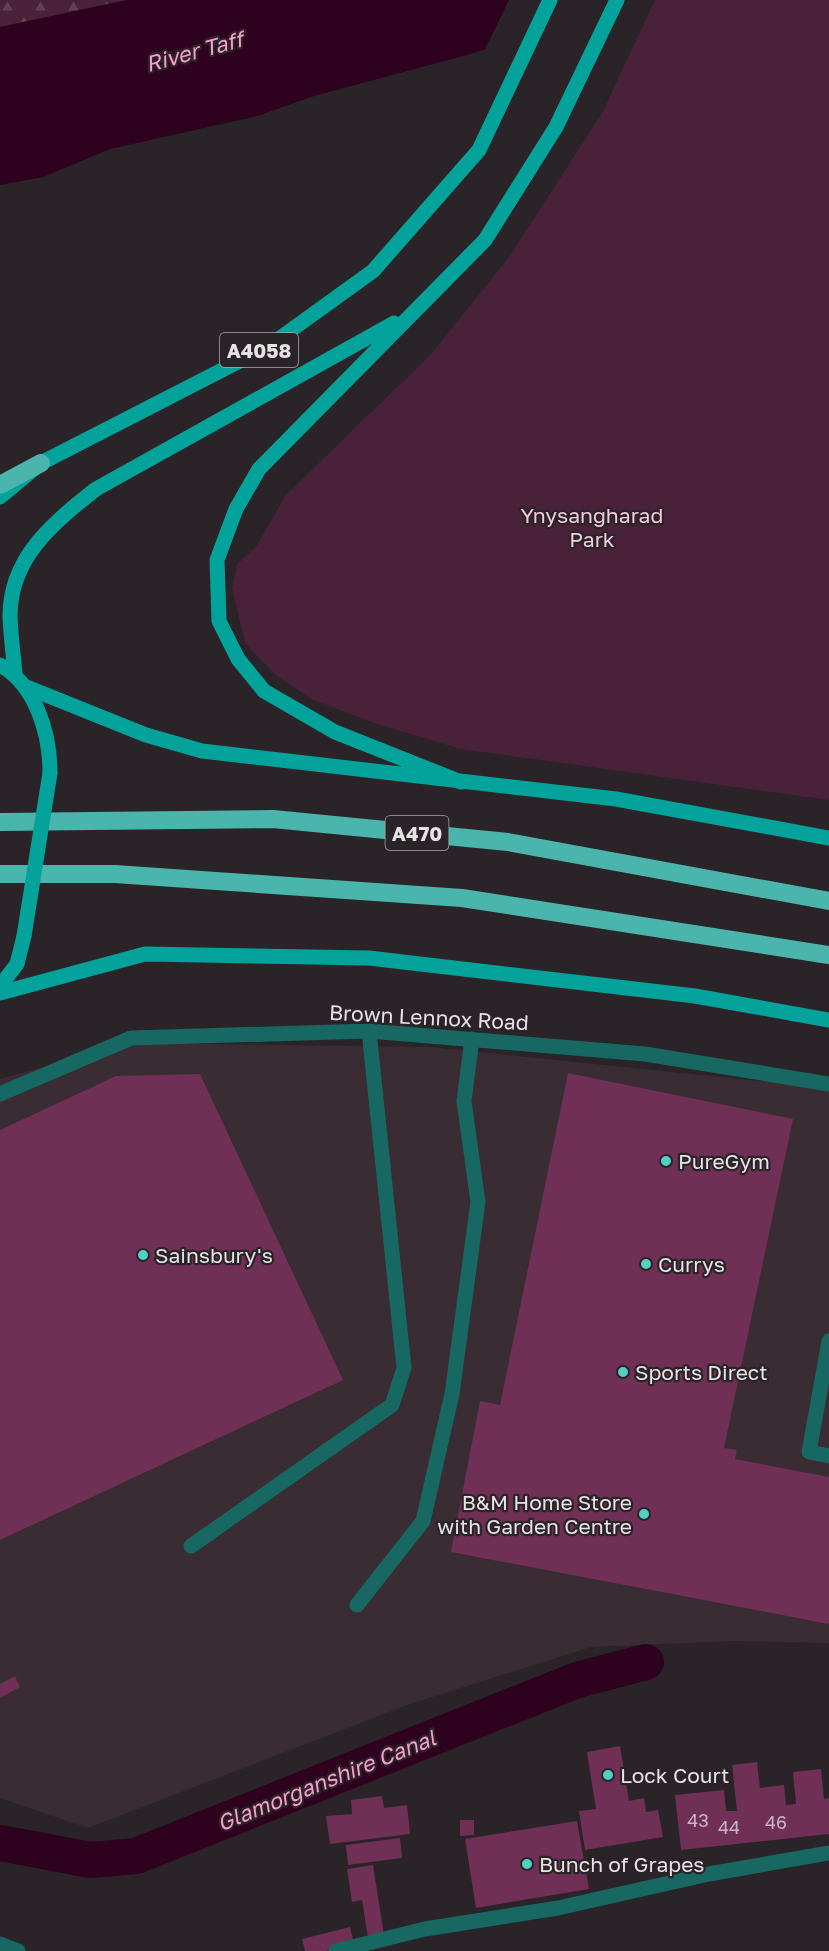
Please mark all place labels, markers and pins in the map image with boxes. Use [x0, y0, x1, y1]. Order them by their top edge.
place label: PureGym [678, 1148, 770, 1174]
marker: PureGym [659, 1154, 673, 1168]
place label: Sainsbury's [155, 1242, 273, 1268]
marker: Sainsbury's [136, 1248, 150, 1262]
place label: Currys [658, 1251, 725, 1277]
marker: Currys [639, 1257, 653, 1271]
place label: Sports Direct [635, 1359, 768, 1385]
marker: Sports Direct [616, 1365, 630, 1379]
place label: B&M Home Store with Garden Centre [437, 1489, 632, 1539]
marker: B&M Home Store with Garden Centre [637, 1507, 651, 1521]
place label: Lock Court [620, 1762, 730, 1788]
marker: Lock Court [601, 1768, 615, 1782]
place label: Bunch of Grapes [539, 1851, 704, 1877]
marker: Bunch of Grapes [520, 1857, 534, 1871]

